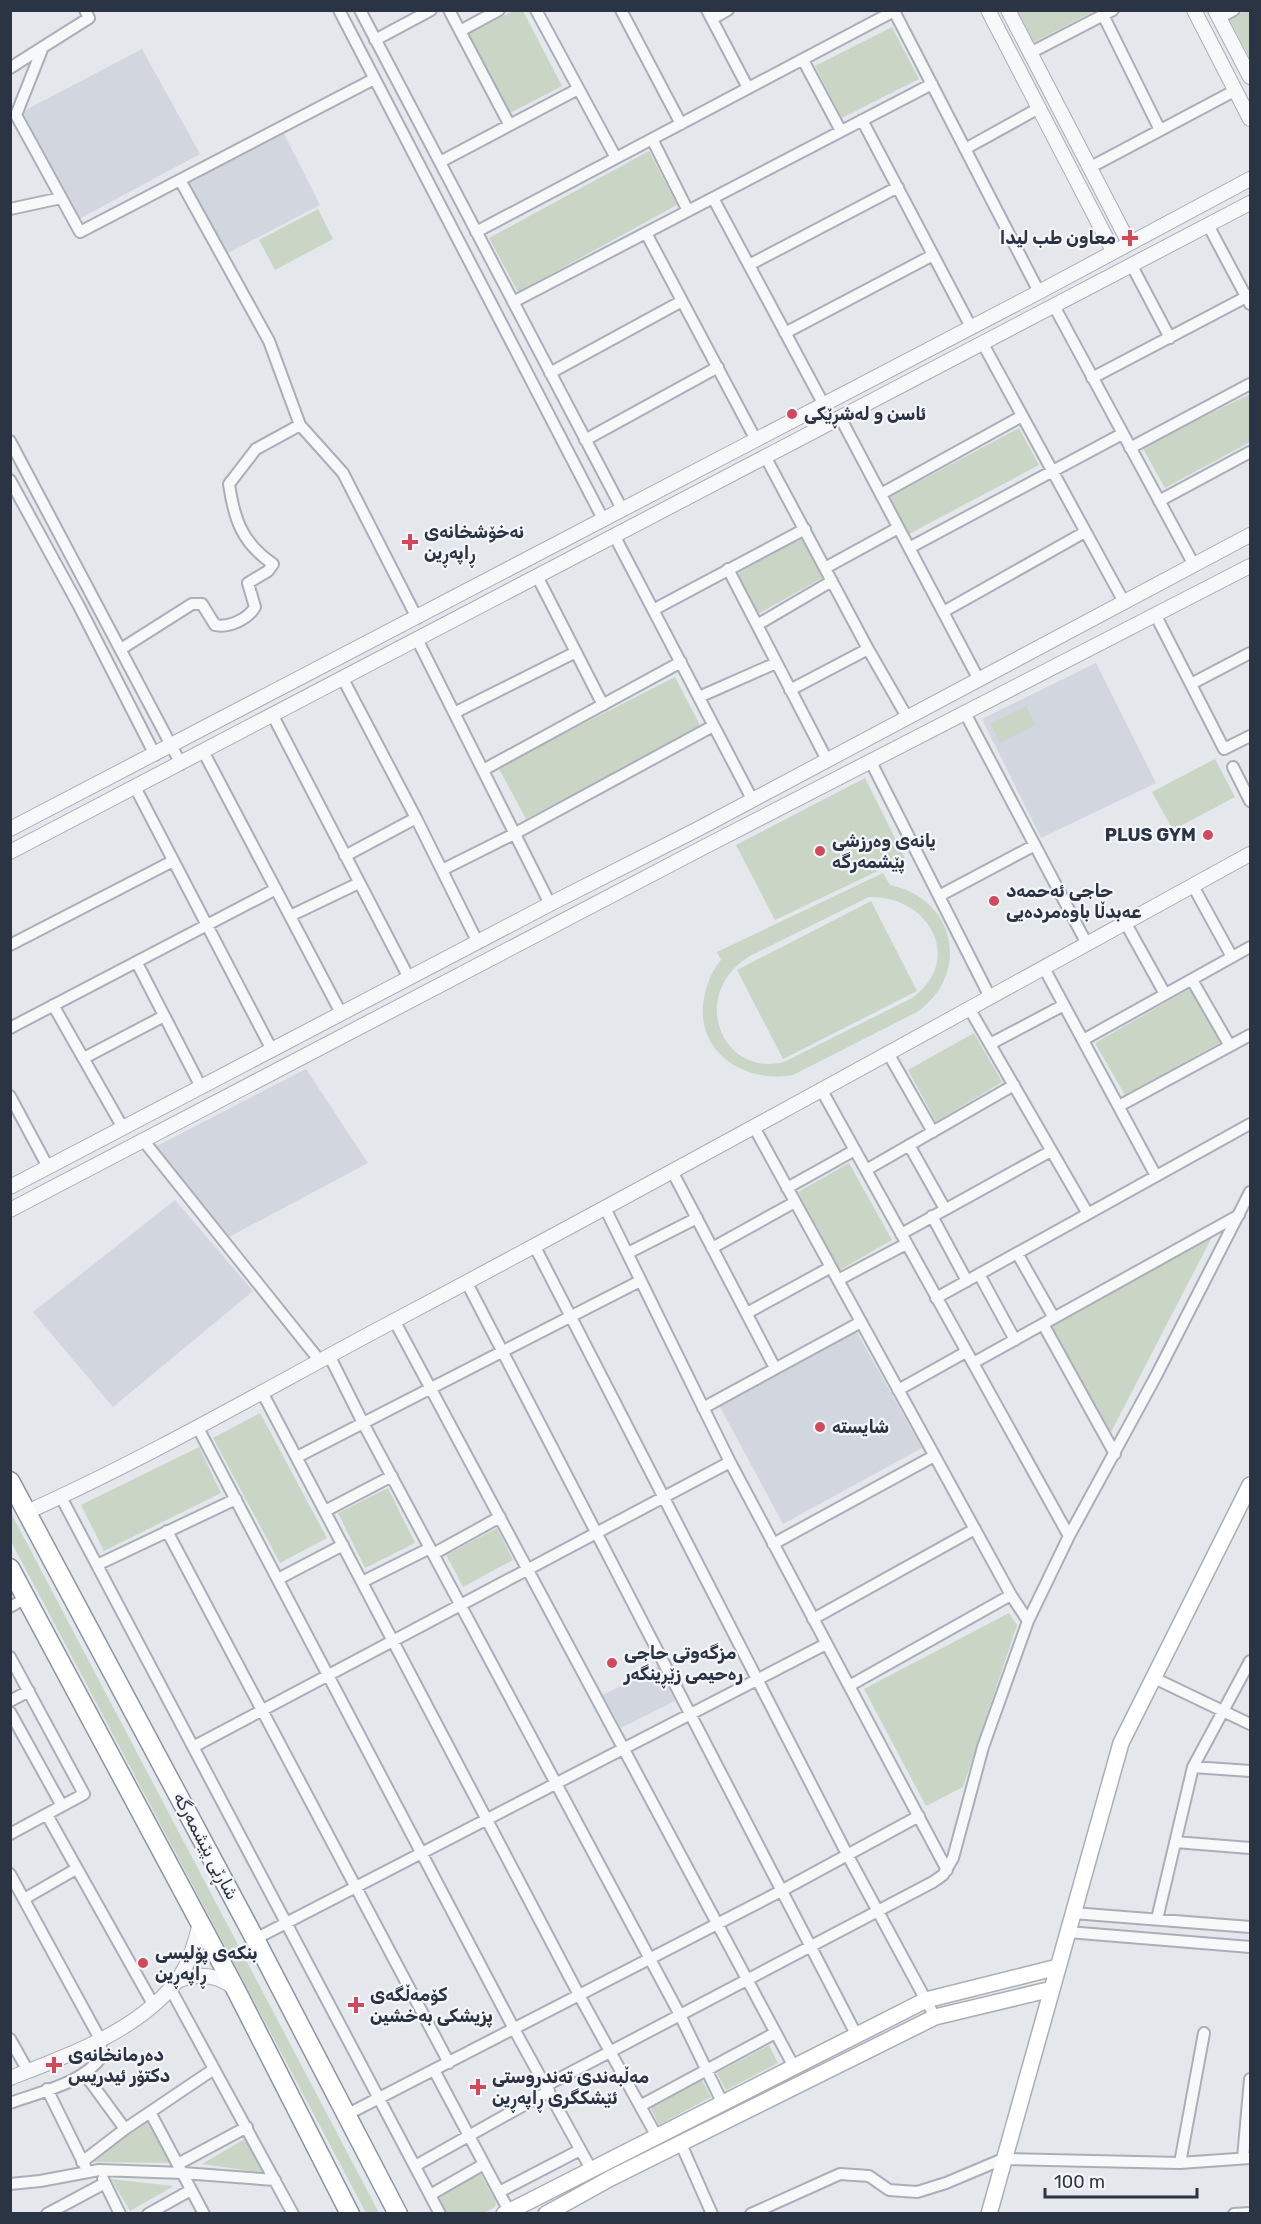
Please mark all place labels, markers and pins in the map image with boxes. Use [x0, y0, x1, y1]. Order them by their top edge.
place label: معاون طب لیدا [1000, 227, 1116, 249]
marker: معاون طب لیدا [1121, 229, 1139, 247]
place label: ئاسن و لەشڕێکی [804, 403, 926, 429]
marker: ئاسن و لەشڕێکی [785, 407, 799, 421]
place label: نەخۆشخانەی ڕاپەڕین [424, 521, 524, 568]
marker: نەخۆشخانەی ڕاپەڕین [401, 533, 419, 551]
place label: PLUS GYM [1105, 824, 1196, 846]
marker: PLUS GYM [1201, 828, 1215, 842]
place label: یانەی وەرزشی پێشمەرگە [832, 830, 936, 874]
marker: یانەی وەرزشی پێشمەرگە [813, 844, 827, 858]
place label: حاجی ئەحمەد عەبدڵا باوەمردەیی [1006, 880, 1141, 923]
marker: حاجی ئەحمەد عەبدڵا باوەمردەیی [987, 894, 1001, 908]
place label: شایستە [832, 1416, 889, 1438]
marker: شایستە [813, 1420, 827, 1434]
place label: مزگەوتی حاجی رەحیمی زێڕینگەر [623, 1642, 743, 1689]
marker: مزگەوتی حاجی رەحیمی زێڕینگەر [605, 1656, 619, 1670]
place label: بنکەی پۆلیسی ڕاپەڕین [155, 1942, 258, 1989]
marker: بنکەی پۆلیسی ڕاپەڕین [136, 1956, 150, 1970]
place label: کۆمەڵگەی پزیشکی بەخشین [370, 1984, 493, 2028]
marker: کۆمەڵگەی پزیشکی بەخشین [347, 1996, 365, 2014]
place label: دەرمانخانەی دکتۆر ئیدریس [68, 2044, 170, 2087]
marker: دەرمانخانەی دکتۆر ئیدریس [45, 2056, 63, 2074]
place label: مەڵبەندی تەندروستی ئێشکگری ڕاپەڕین [492, 2066, 649, 2113]
marker: مەڵبەندی تەندروستی ئێشکگری ڕاپەڕین [469, 2078, 487, 2096]

